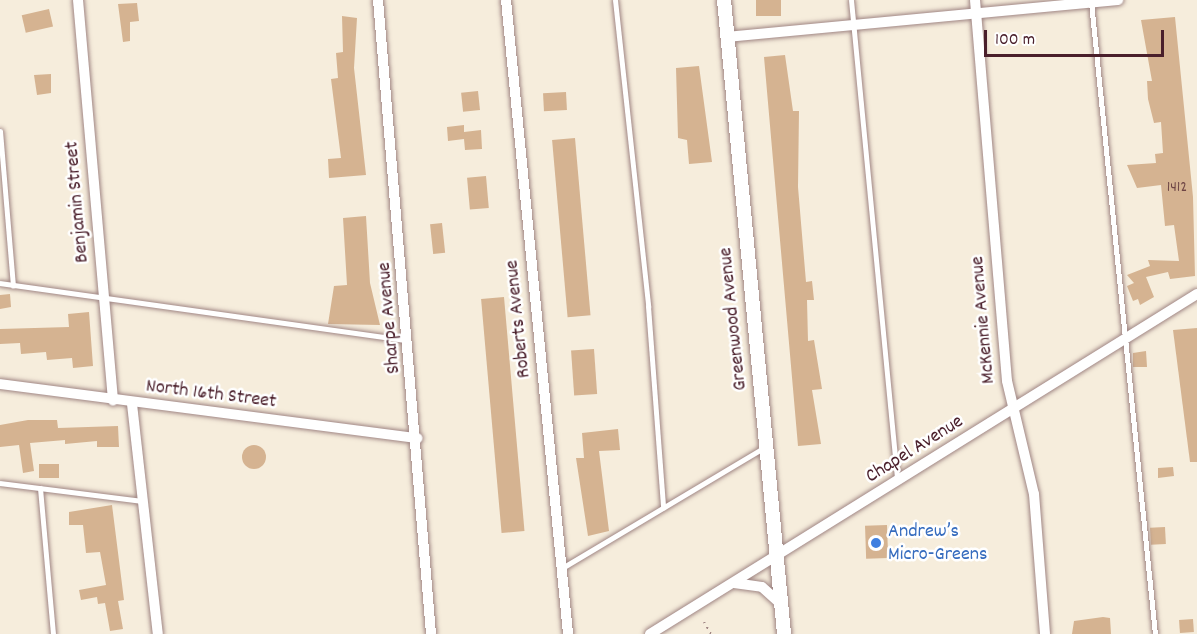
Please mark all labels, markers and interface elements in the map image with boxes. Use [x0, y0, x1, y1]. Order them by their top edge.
scale bar [987, 18, 1167, 56]
text: 100 m [995, 28, 1035, 53]
street label: Benjamin Street [61, 140, 95, 264]
house number: 1412 [1167, 178, 1187, 198]
street label: Greenwood Avenue [715, 246, 753, 392]
street label: McKennie Avenue [966, 255, 1002, 385]
street label: Roberts Avenue [501, 259, 537, 379]
street label: Sharpe Avenue [373, 261, 407, 375]
street label: North 16th Street [144, 375, 278, 415]
street label: Chapel Avenue [862, 411, 968, 489]
place label: Andrew’s Micro-Greens [888, 520, 987, 567]
marker: Andrew’s Micro-Greens [869, 536, 883, 550]

